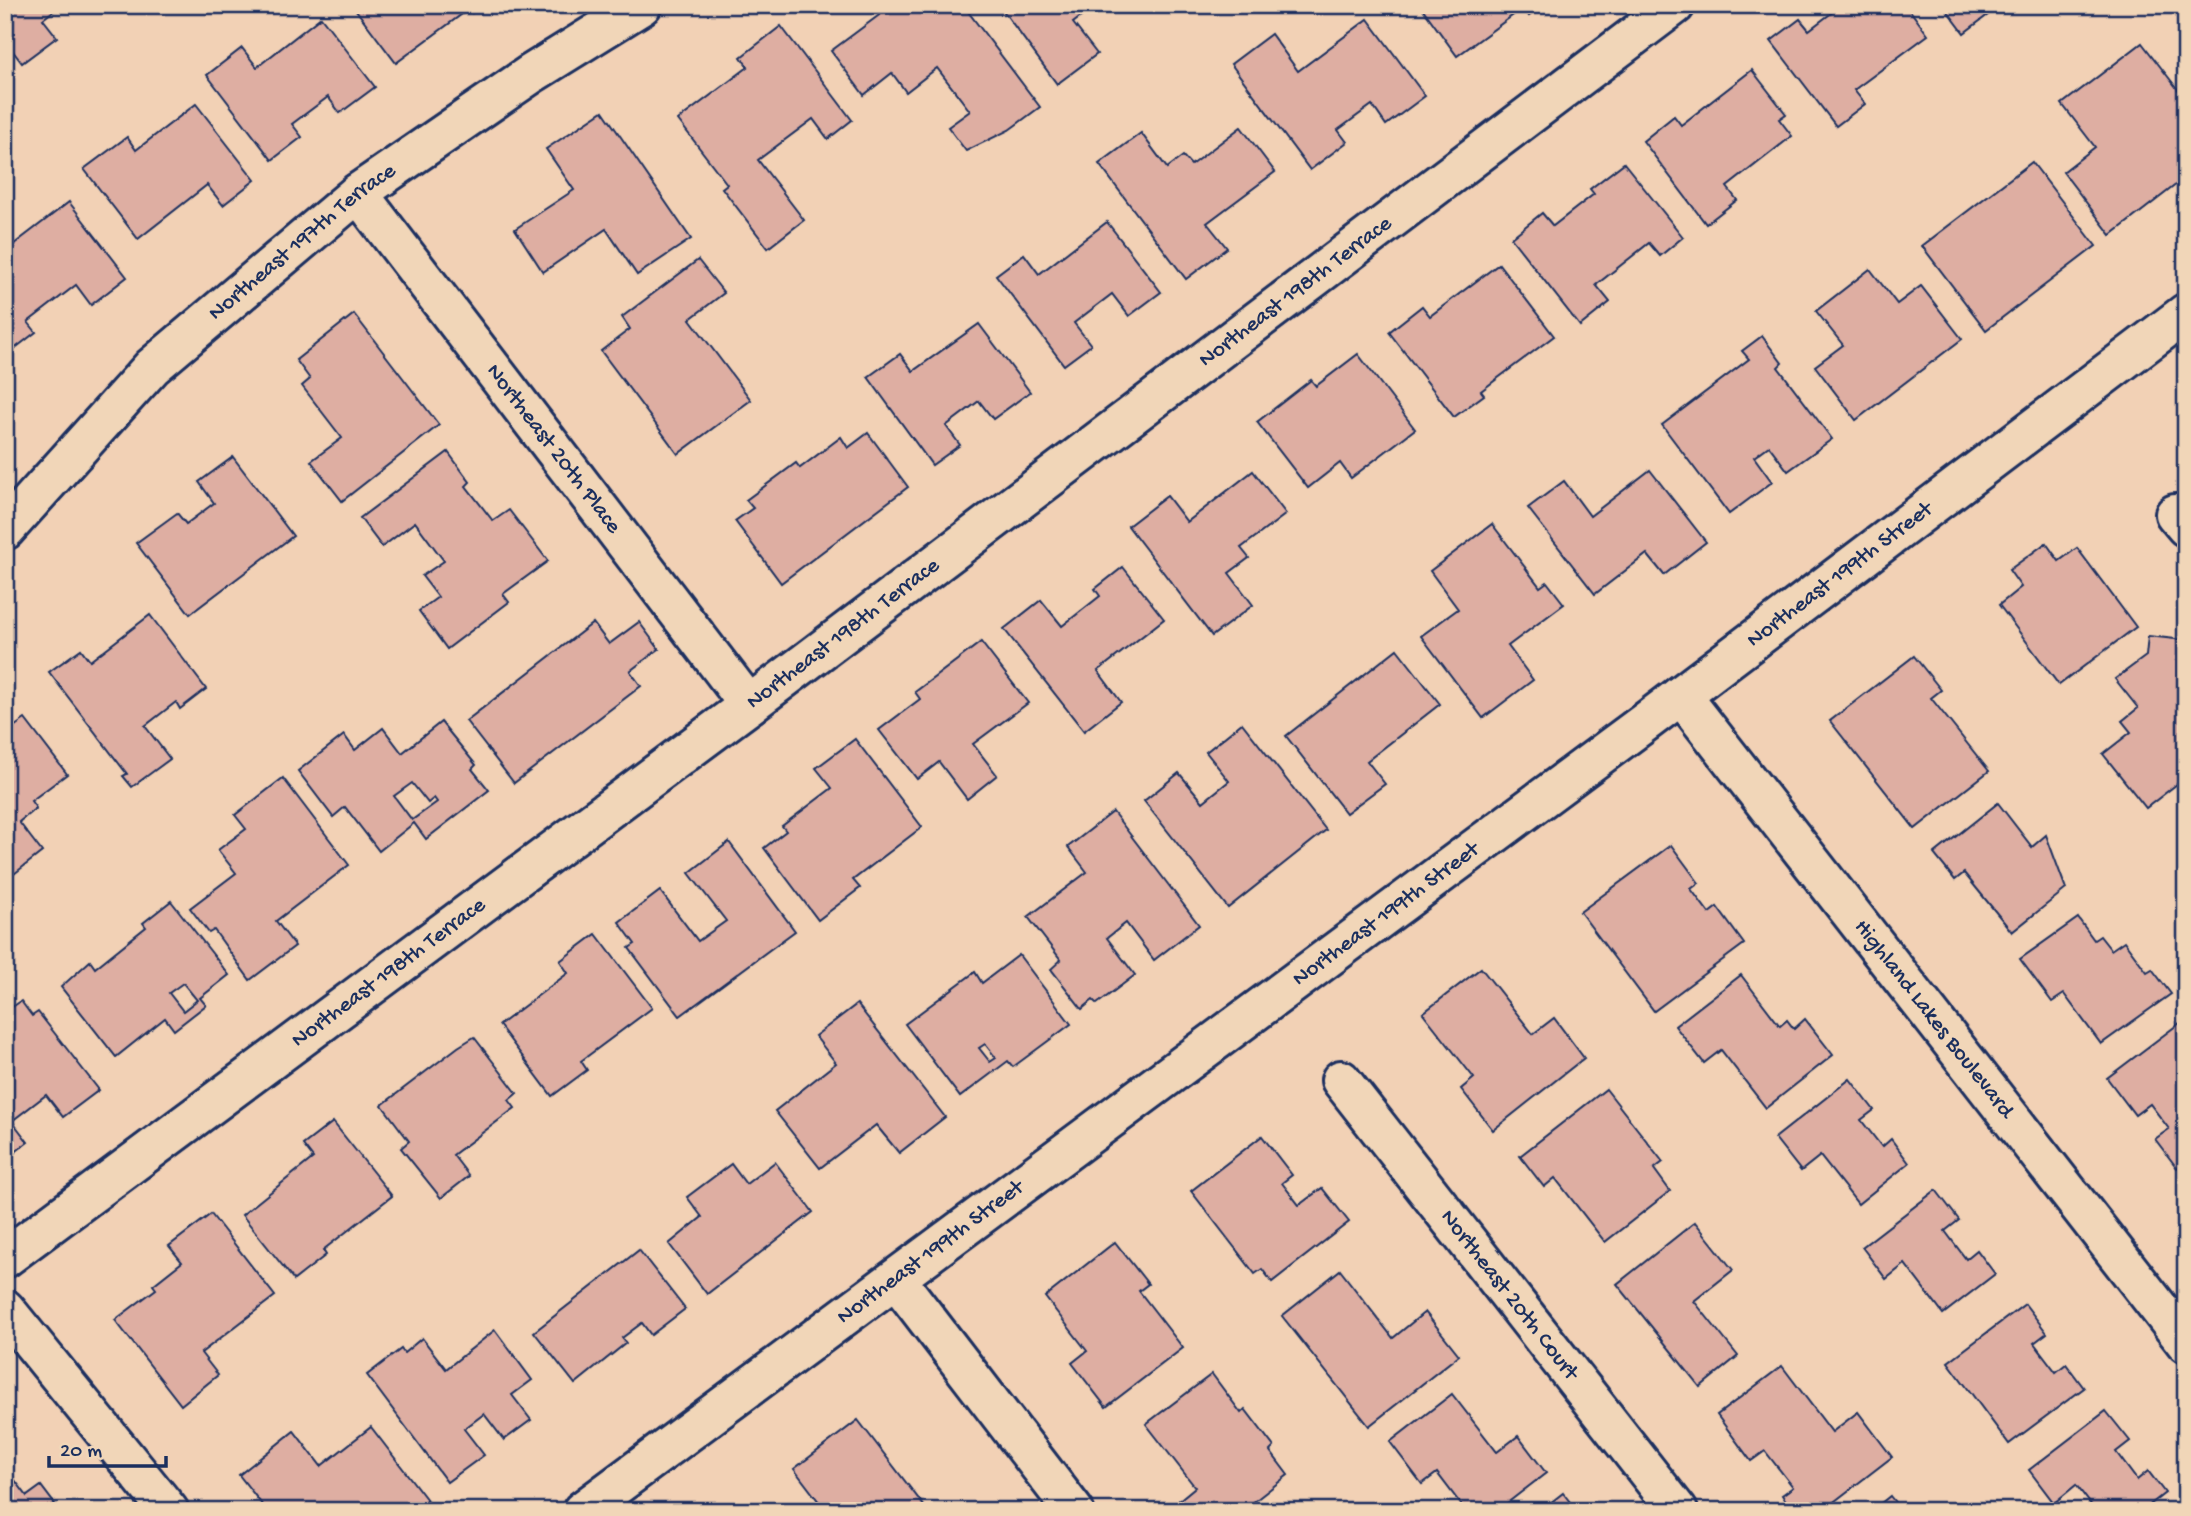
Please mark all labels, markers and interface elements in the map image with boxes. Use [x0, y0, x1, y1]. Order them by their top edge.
street label: Northeast 197th Terrace [203, 157, 402, 327]
street label: Northeast 198th Terrace [1194, 210, 1398, 374]
street label: Northeast 20th Place [480, 359, 628, 540]
street label: Northeast 199th Street [1742, 495, 1939, 654]
street label: Northeast 198th Terrace [741, 552, 946, 715]
street label: Northeast 199th Street [1287, 835, 1486, 993]
street label: Northeast 198th Terrace [286, 891, 492, 1054]
street label: Highland Lakes Boulevard [1848, 914, 2020, 1125]
street label: Northeast 199th Street [832, 1173, 1031, 1330]
street label: Northeast 20th Court [1434, 1204, 1585, 1387]
scale bar [49, 1425, 166, 1469]
text: 20 m [60, 1440, 102, 1465]

